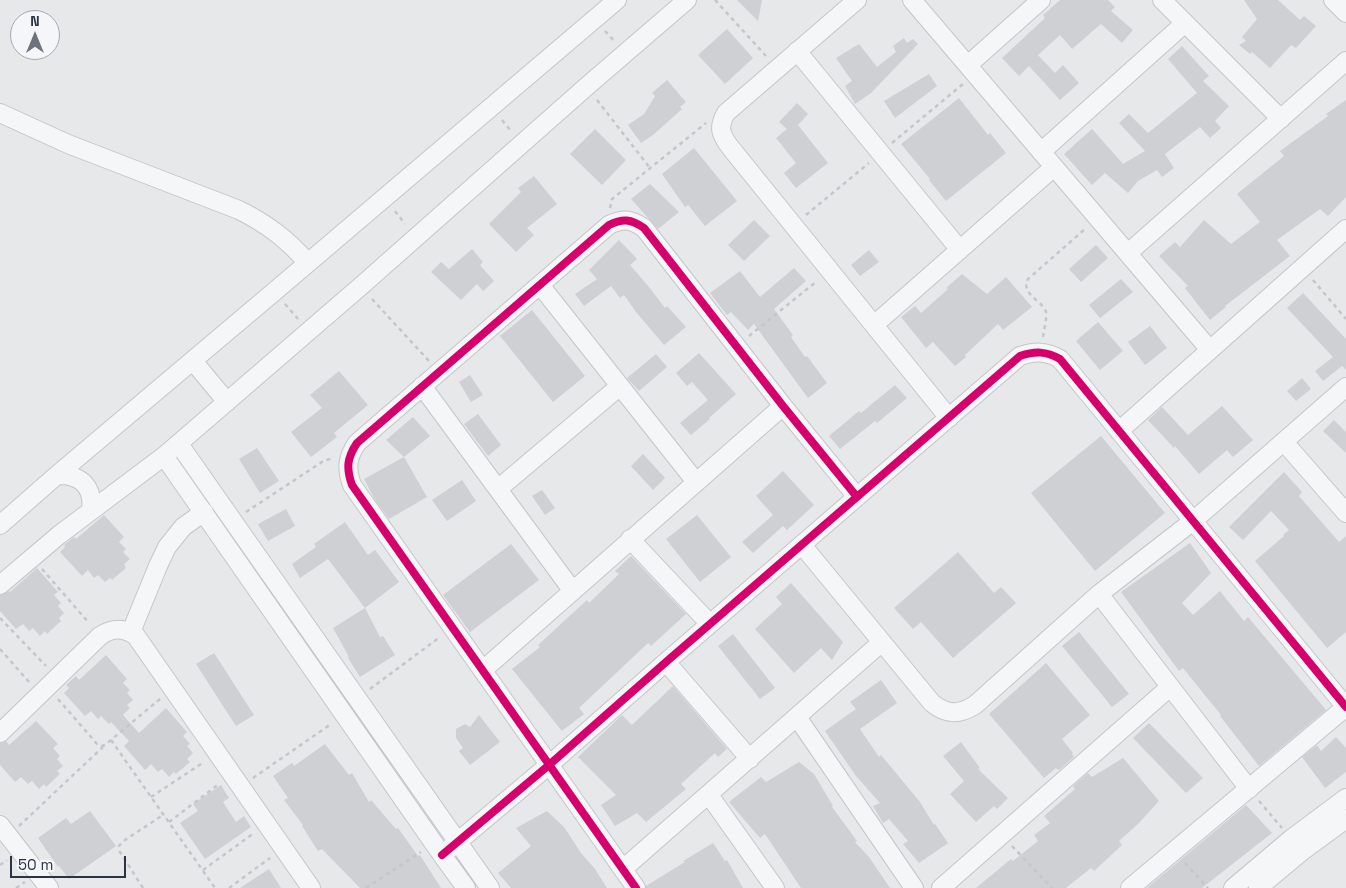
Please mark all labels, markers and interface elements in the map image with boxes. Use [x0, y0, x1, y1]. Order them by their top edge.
north arrow [10, 10, 60, 60]
text: N [30, 12, 40, 30]
scale bar [12, 846, 129, 878]
text: 50 m [18, 855, 53, 874]

